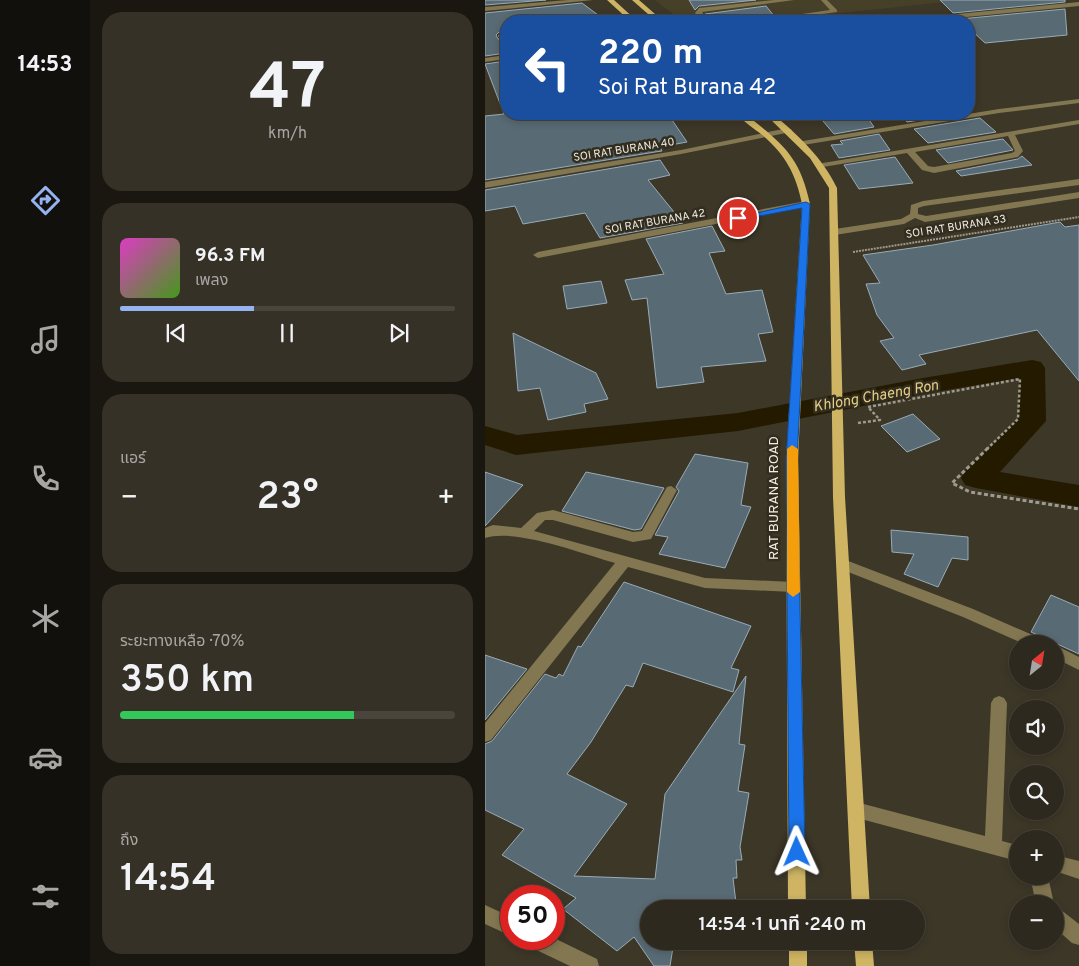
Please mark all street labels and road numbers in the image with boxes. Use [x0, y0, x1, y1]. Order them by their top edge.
street label: SOI RAT BURANA 40 [572, 135, 676, 165]
street label: SOI RAT BURANA 42 [604, 206, 706, 238]
street label: SOI RAT BURANA 33 [905, 212, 1007, 242]
street label: RAT BURANA ROAD [766, 436, 783, 560]

